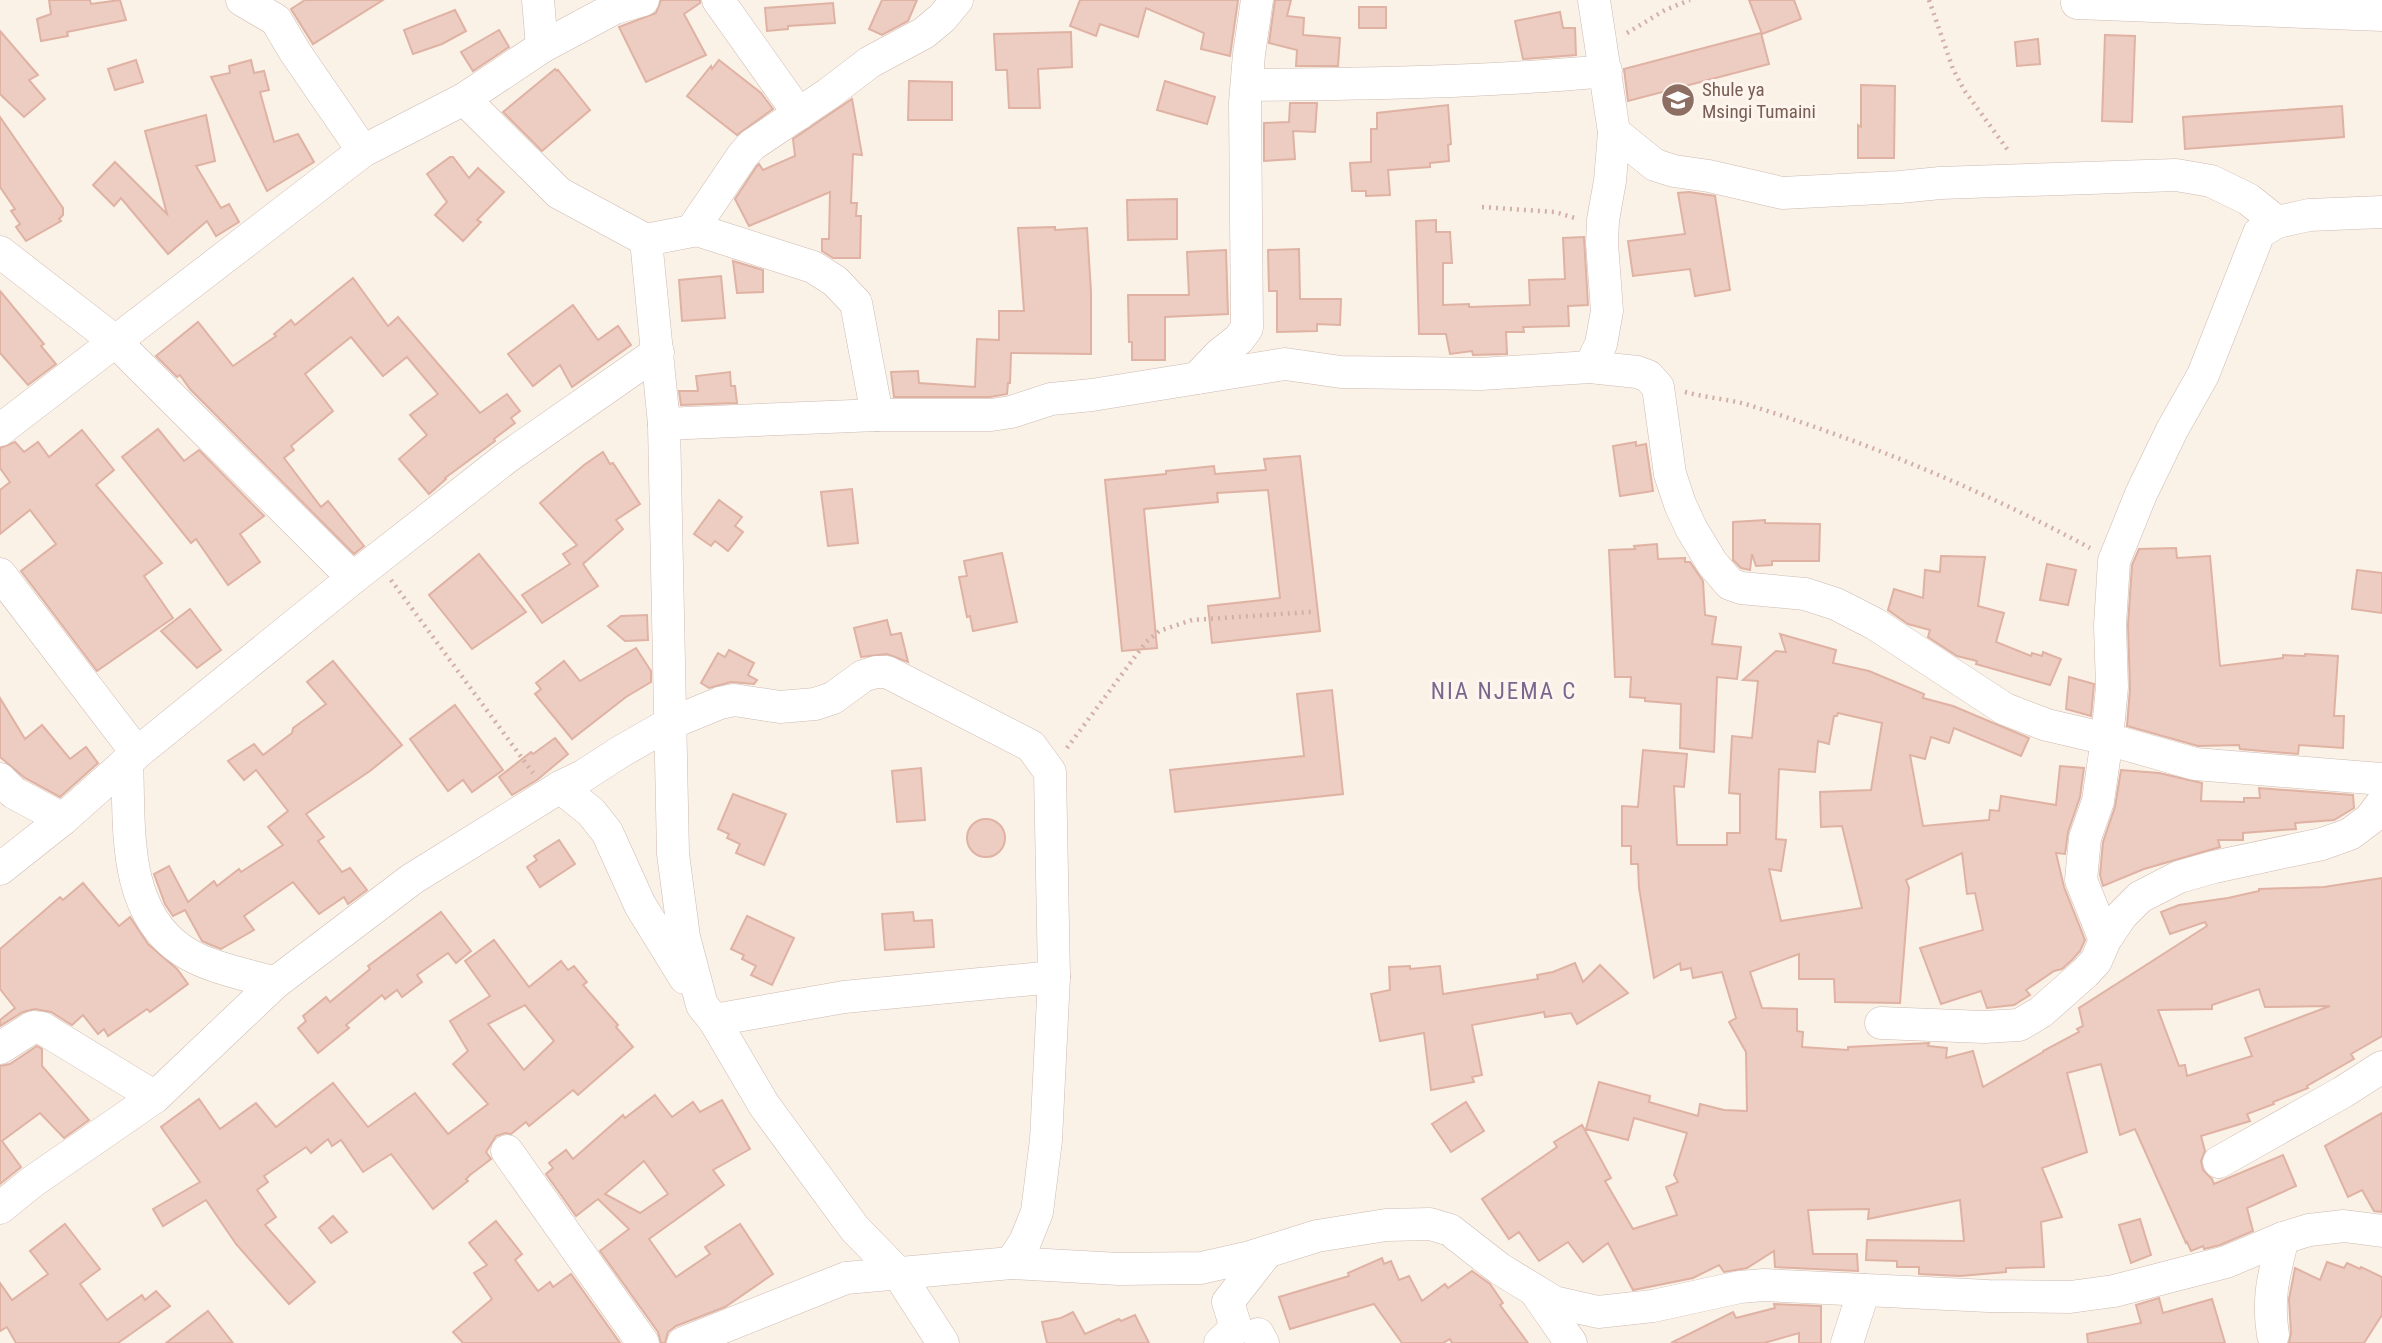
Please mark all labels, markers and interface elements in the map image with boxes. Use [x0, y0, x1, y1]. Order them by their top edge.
place label: Shule ya Msingi Tumaini [1702, 78, 1816, 123]
school or university icon: Shule ya Msingi Tumaini [1659, 81, 1697, 119]
district label: NIA NJEMA C [1431, 678, 1577, 705]

